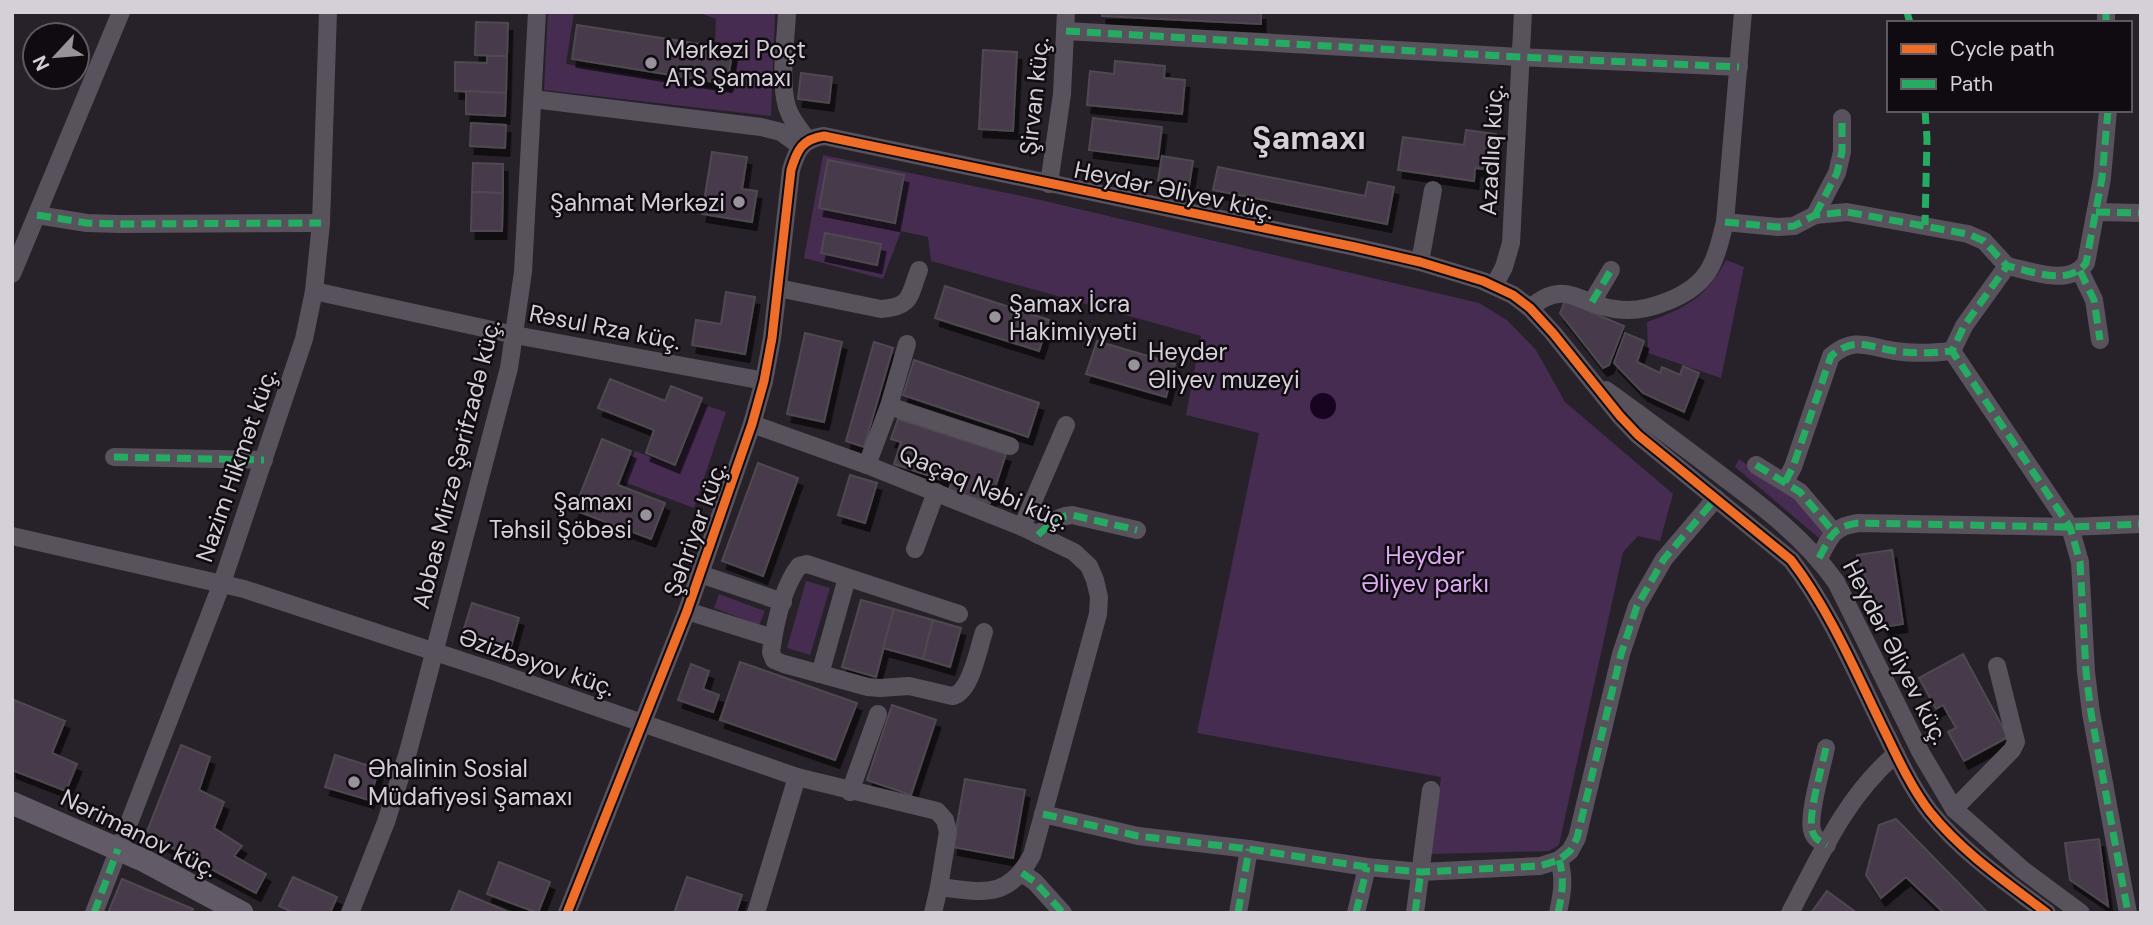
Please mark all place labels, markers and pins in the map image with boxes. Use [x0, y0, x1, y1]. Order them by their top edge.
place label: Mərkəzi Poçt ATS Şamaxı [665, 34, 806, 93]
marker: Mərkəzi Poçt ATS Şamaxı [643, 55, 659, 71]
place label: Şahmat Mərkəzi [550, 187, 725, 218]
marker: Şahmat Mərkəzi [731, 194, 747, 210]
place label: Şamax İcra Hakimiyyəti [1009, 288, 1137, 347]
marker: Şamax İcra Hakimiyyəti [987, 309, 1003, 325]
place label: Heydər Əliyev muzeyi [1148, 336, 1300, 395]
marker: Heydər Əliyev muzeyi [1126, 357, 1142, 373]
place label: Şamaxı Təhsil Şöbəsi [489, 486, 632, 545]
marker: Şamaxı Təhsil Şöbəsi [638, 507, 654, 523]
place label: Əhalinin Sosial Müdafiyəsi Şamaxı [368, 753, 572, 812]
marker: Əhalinin Sosial Müdafiyəsi Şamaxı [346, 774, 362, 790]

